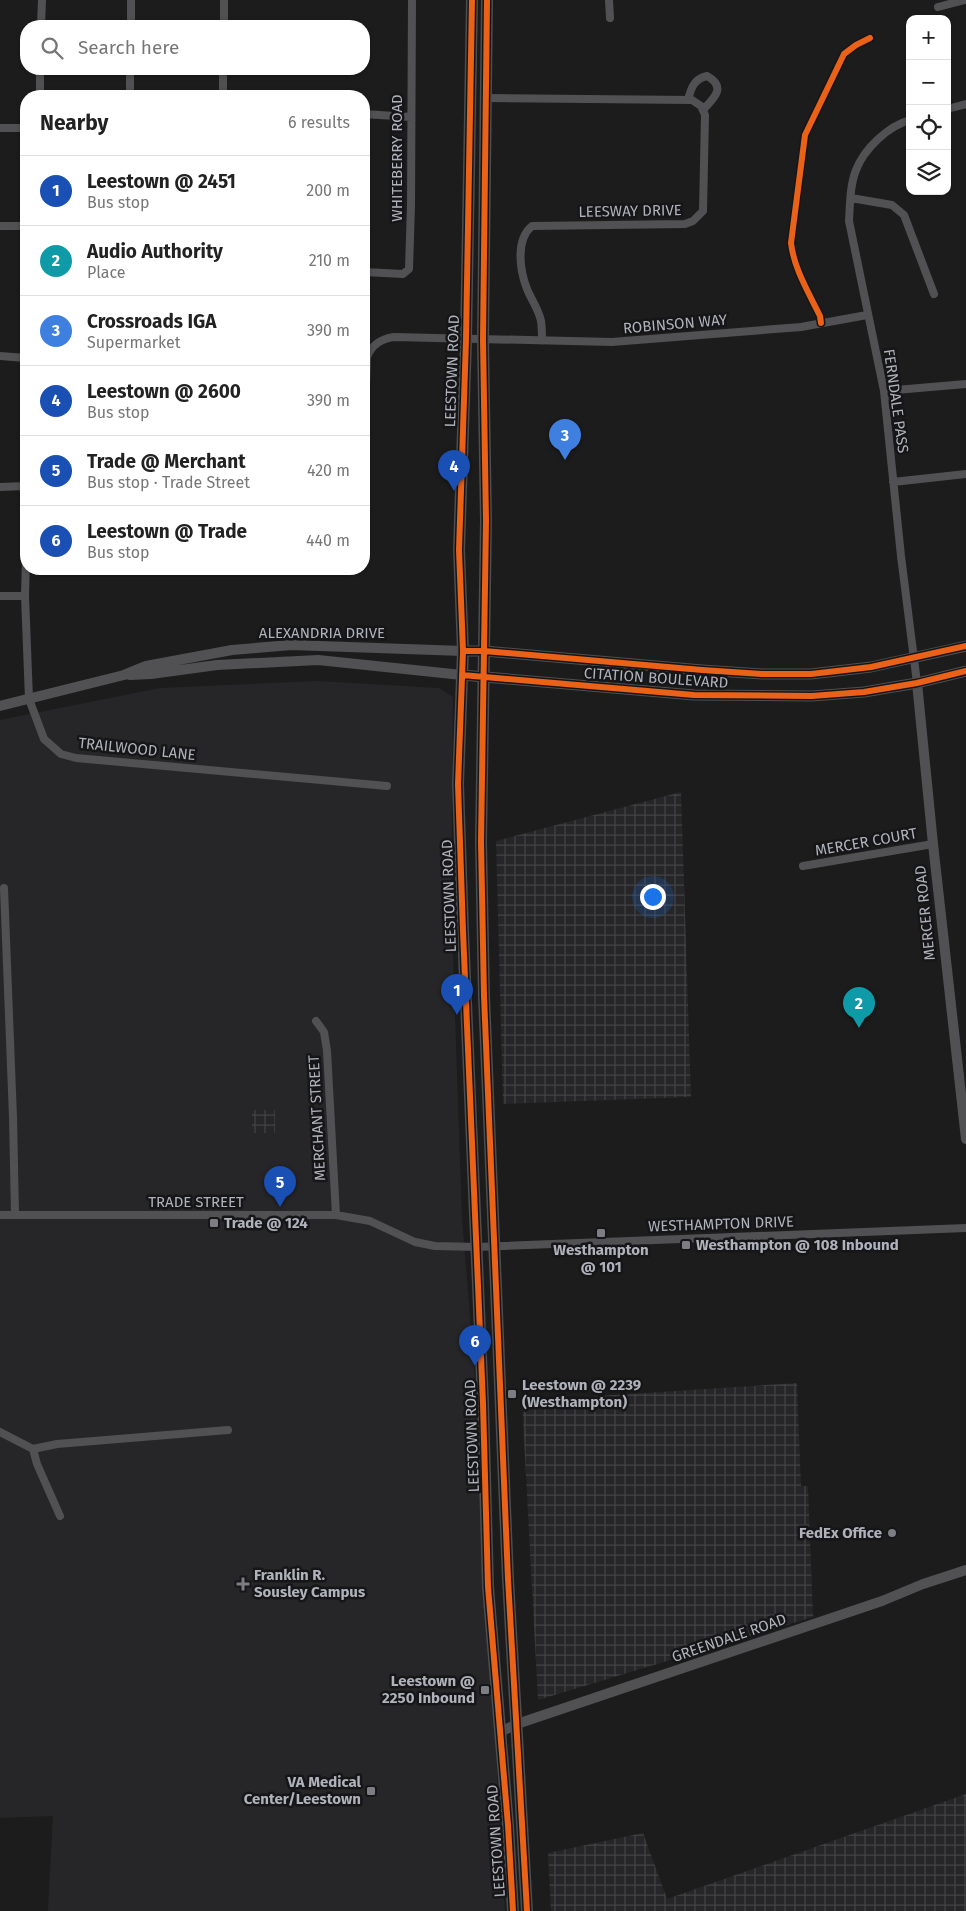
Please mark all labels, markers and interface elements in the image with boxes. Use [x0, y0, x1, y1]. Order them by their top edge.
map controls [906, 15, 951, 195]
button: + [906, 15, 951, 60]
search box [20, 20, 370, 75]
icon: search [38, 34, 66, 62]
text: Search here [78, 36, 179, 59]
button: − [906, 60, 951, 105]
street label: WHITEBERRY ROAD [388, 94, 406, 222]
button: locate [906, 105, 951, 150]
text: Nearby [40, 110, 108, 136]
text: 6 results [288, 113, 350, 132]
button: layers [906, 150, 951, 195]
text: Leestown @ 2451 [87, 170, 236, 193]
text: 1 [52, 181, 60, 200]
text: 200 m [306, 181, 350, 200]
text: Bus stop [87, 193, 150, 212]
street label: LEESWAY DRIVE [578, 201, 682, 221]
text: Audio Authority [87, 240, 223, 263]
text: 2 [52, 251, 60, 270]
text: 210 m [309, 251, 350, 270]
text: Place [87, 263, 126, 282]
text: Crossroads IGA [87, 310, 217, 333]
street label: ROBINSON WAY [622, 310, 729, 338]
street label: LEESTOWN ROAD [441, 314, 463, 428]
text: 3 [52, 321, 60, 340]
text: 390 m [307, 321, 350, 340]
text: Supermarket [87, 333, 181, 352]
street label: FERNDALE PASS [880, 348, 912, 454]
text: Leestown @ 2600 [87, 380, 241, 403]
text: 4 [51, 391, 61, 410]
text: 390 m [307, 391, 350, 410]
text: Bus stop [87, 403, 150, 422]
pin: 3 [549, 419, 581, 460]
text: Trade @ Merchant [87, 450, 246, 473]
pin: 4 [438, 450, 470, 491]
text: 5 [52, 461, 60, 480]
text: 420 m [307, 461, 350, 480]
text: Bus stop · Trade Street [87, 473, 250, 492]
text: Leestown @ Trade [87, 520, 247, 543]
text: 6 [51, 531, 61, 550]
text: 440 m [306, 531, 350, 550]
text: Bus stop [87, 543, 150, 562]
street label: ALEXANDRIA DRIVE [259, 624, 385, 642]
street label: CITATION BOULEVARD [583, 664, 729, 692]
street label: TRAILWOOD LANE [77, 734, 197, 764]
street label: MERCER COURT [814, 824, 919, 860]
street label: LEESTOWN ROAD [438, 839, 460, 953]
street label: MERCER ROAD [911, 865, 939, 961]
your location [640, 884, 666, 910]
pin: 1 [441, 974, 473, 1015]
pin: 2 [843, 987, 875, 1028]
street label: MERCHANT STREET [305, 1054, 329, 1182]
pin: 5 [264, 1166, 296, 1207]
street label: TRADE STREET [148, 1193, 244, 1211]
street label: WESTHAMPTON DRIVE [648, 1212, 794, 1236]
place label: Trade @ 124 [224, 1214, 308, 1232]
marker: Trade @ 124 [208, 1217, 220, 1229]
marker: Westhampton @ 101 [595, 1227, 607, 1239]
place label: Westhampton @ 108 Inbound [696, 1236, 899, 1254]
marker: Westhampton @ 108 Inbound [680, 1239, 692, 1251]
place label: Westhampton @ 101 [553, 1241, 649, 1276]
pin: 6 [459, 1325, 491, 1366]
place label: Leestown @ 2239 (Westhampton) [522, 1376, 641, 1411]
street label: LEESTOWN ROAD [461, 1379, 483, 1493]
marker: Leestown @ 2239 (Westhampton) [506, 1388, 518, 1400]
place label: FedEx Office [799, 1524, 882, 1542]
marker: FedEx Office [886, 1527, 898, 1539]
place label: Franklin R. Sousley Campus [254, 1566, 365, 1601]
marker: Franklin R. Sousley Campus [236, 1577, 250, 1591]
street label: GREENDALE ROAD [669, 1610, 789, 1666]
place label: Leestown @ 2250 Inbound [382, 1672, 475, 1707]
marker: Leestown @ 2250 Inbound [479, 1684, 491, 1696]
place label: VA Medical Center/Leestown [244, 1773, 362, 1808]
street label: LEESTOWN ROAD [483, 1784, 509, 1898]
marker: VA Medical Center/Leestown [365, 1785, 377, 1797]

